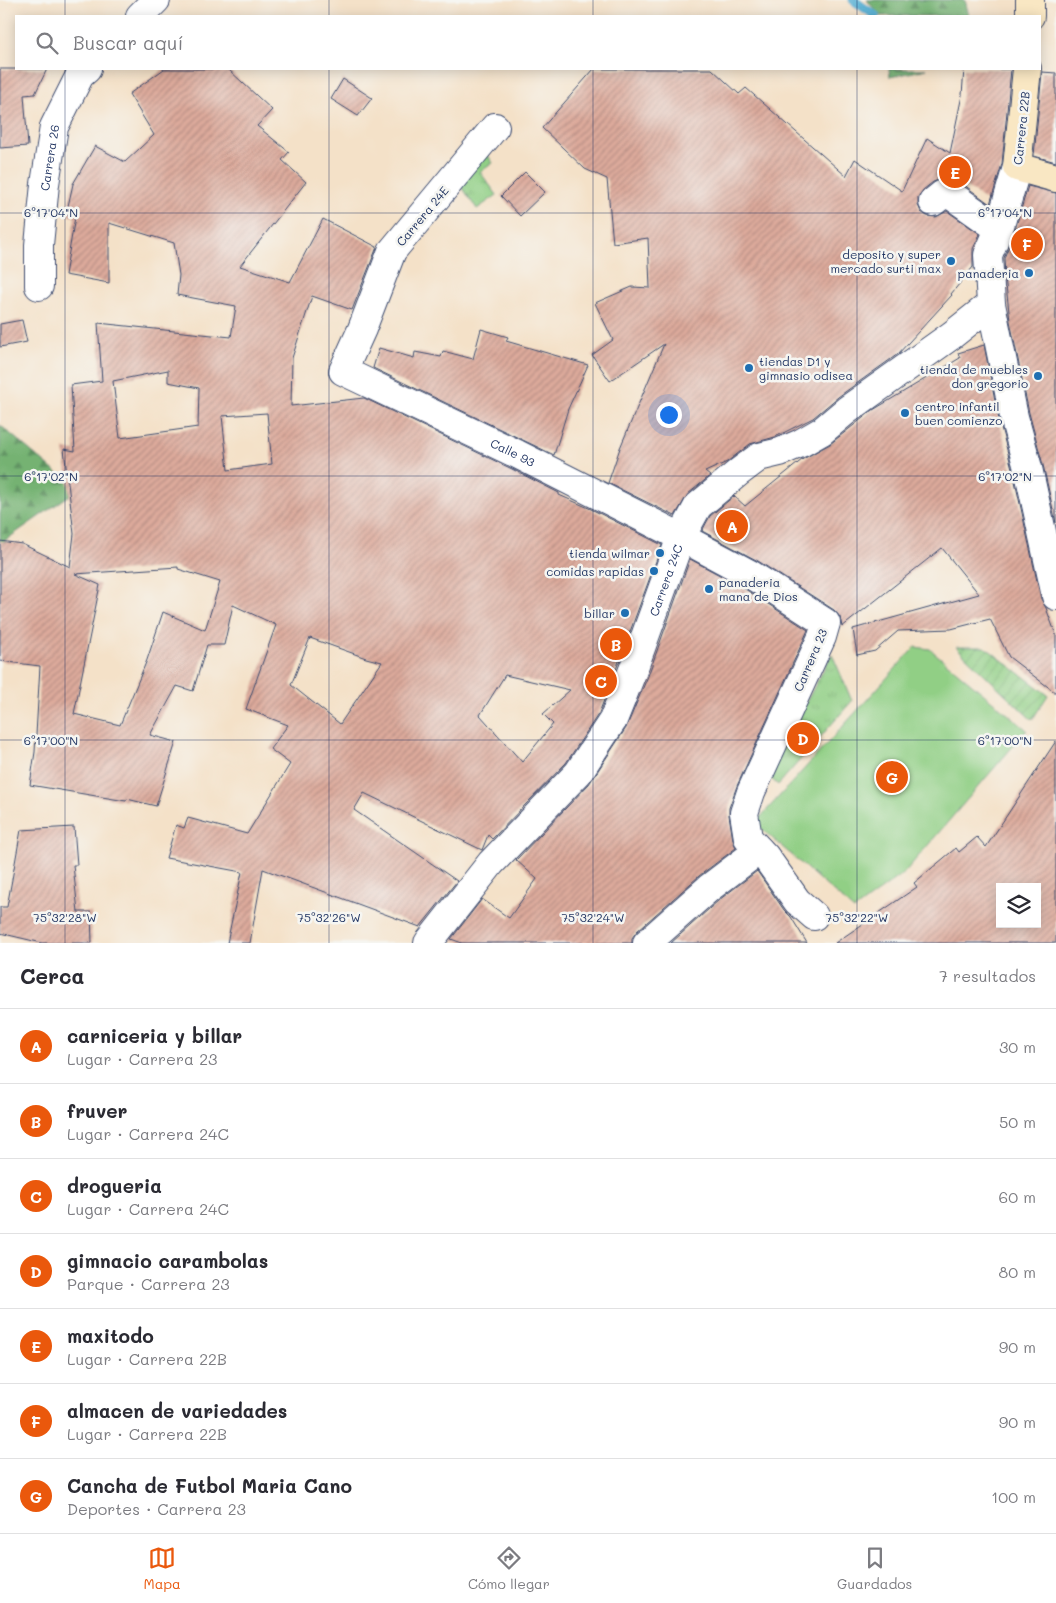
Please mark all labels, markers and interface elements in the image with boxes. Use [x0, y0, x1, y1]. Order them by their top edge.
search box [15, 15, 1041, 70]
icon: search [33, 29, 61, 57]
text: Buscar aquí [73, 30, 183, 55]
street label: Carrera 22B [1009, 91, 1033, 165]
street label: Carrera 26 [36, 123, 62, 191]
pin: E [939, 153, 971, 191]
street label: Carrera 24E [392, 183, 452, 249]
text: 6°17'04"N [24, 204, 78, 220]
text: 6°17'04"N [978, 204, 1032, 220]
pin: F [1011, 225, 1043, 263]
place label: deposito y super mercado surti max [831, 246, 941, 276]
marker: deposito y super mercado surti max [945, 255, 957, 267]
place label: panaderia [958, 265, 1019, 281]
marker: panaderia [1023, 267, 1035, 279]
place label: tiendas D1 y gimnasio odisea [759, 353, 853, 383]
place label: tienda de muebles don gregorio [920, 361, 1028, 391]
marker: tiendas D1 y gimnasio odisea [743, 362, 755, 374]
marker: tienda de muebles don gregorio [1032, 370, 1044, 382]
place label: centro infantil buen comienzo [915, 398, 1002, 428]
your location [656, 402, 682, 428]
marker: centro infantil buen comienzo [899, 407, 911, 419]
street label: Calle 93 [488, 435, 538, 470]
text: 6°17'02"N [24, 468, 78, 484]
text: 6°17'02"N [978, 468, 1032, 484]
pin: A [716, 507, 748, 545]
street label: Carrera 24C [645, 542, 686, 618]
place label: tienda wilmar [569, 545, 650, 561]
marker: tienda wilmar [654, 547, 666, 559]
place label: comidas rapidas [546, 563, 644, 579]
marker: comidas rapidas [648, 565, 660, 577]
place label: panaderia mana de Dios [719, 574, 798, 604]
marker: panaderia mana de Dios [703, 583, 715, 595]
place label: billar [584, 605, 615, 621]
marker: billar [619, 607, 631, 619]
pin: B [600, 625, 632, 663]
street label: Carrera 23 [790, 626, 830, 694]
pin: C [585, 662, 617, 700]
pin: D [787, 719, 819, 757]
text: 6°17'00"N [24, 732, 78, 748]
text: 6°17'00"N [978, 732, 1032, 748]
pin: G [876, 758, 908, 796]
map controls [996, 883, 1041, 928]
button: layers [996, 883, 1041, 928]
text: 75°32'28"W [33, 909, 97, 925]
text: 75°32'26"W [297, 909, 361, 925]
text: 75°32'24"W [561, 909, 625, 925]
text: 75°32'22"W [826, 909, 888, 925]
text: Cerca [20, 962, 85, 989]
text: 7 resultados [939, 965, 1036, 986]
text: carniceria y billar [67, 1023, 242, 1048]
text: A [30, 1036, 42, 1057]
text: 30 m [999, 1036, 1036, 1057]
text: Lugar · Carrera 23 [67, 1048, 217, 1069]
text: fruver [67, 1098, 127, 1123]
text: B [31, 1111, 41, 1132]
text: 50 m [999, 1111, 1036, 1132]
text: Lugar · Carrera 24C [67, 1123, 229, 1144]
text: drogueria [67, 1173, 162, 1198]
text: C [30, 1186, 42, 1207]
text: 60 m [999, 1186, 1036, 1207]
text: Lugar · Carrera 24C [67, 1198, 229, 1219]
text: gimnacio carambolas [67, 1248, 268, 1273]
text: D [30, 1261, 42, 1282]
text: 80 m [999, 1261, 1036, 1282]
text: Parque · Carrera 23 [67, 1273, 230, 1294]
text: maxitodo [67, 1323, 154, 1348]
text: E [31, 1336, 41, 1357]
text: 90 m [999, 1336, 1036, 1357]
text: Lugar · Carrera 22B [67, 1348, 227, 1369]
text: almacen de variedades [67, 1398, 287, 1423]
text: F [31, 1411, 41, 1432]
text: 90 m [999, 1411, 1036, 1432]
text: Lugar · Carrera 22B [67, 1423, 227, 1444]
text: Cancha de Futbol Maria Cano [67, 1473, 352, 1498]
text: G [30, 1486, 42, 1507]
text: 100 m [991, 1486, 1036, 1507]
text: Deportes · Carrera 23 [67, 1498, 246, 1519]
tab: Mapa [144, 1544, 181, 1593]
tab: Cómo llegar [468, 1544, 550, 1593]
tab: Guardados [837, 1544, 912, 1593]

